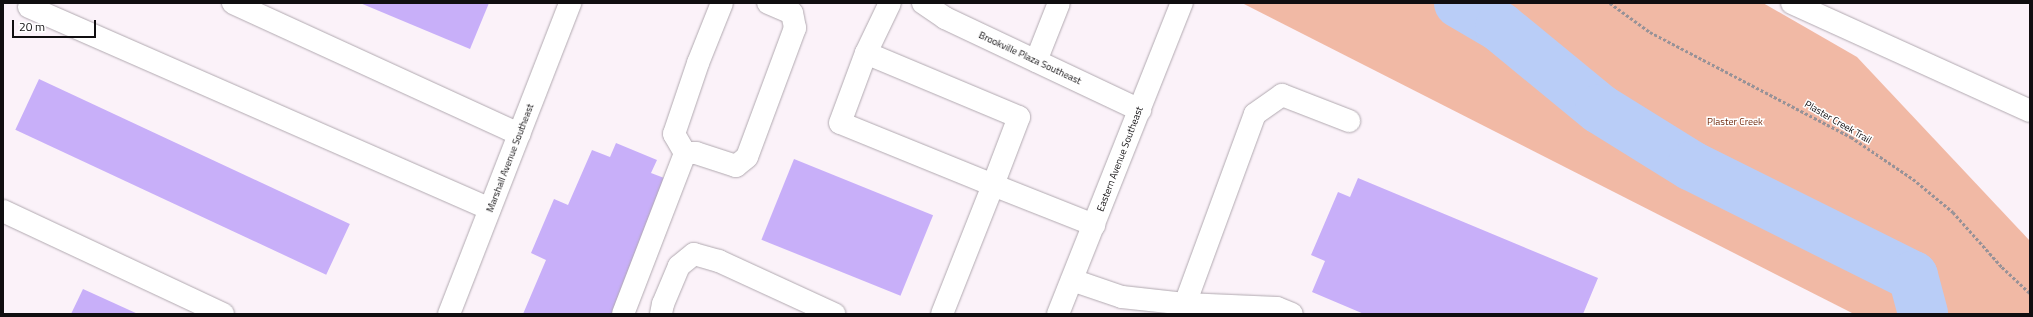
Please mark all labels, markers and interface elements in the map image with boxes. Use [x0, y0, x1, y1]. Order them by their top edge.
scale bar [14, 12, 98, 38]
text: 20 m [19, 17, 45, 36]
street label: Brookville Plaza Southeast [977, 29, 1083, 87]
street label: Plaster Creek Trail [1802, 98, 1874, 146]
street label: Marshall Avenue Southeast [484, 102, 536, 214]
street label: Eastern Avenue Southeast [1094, 105, 1146, 213]
park label: Plaster Creek [1707, 116, 1763, 128]

